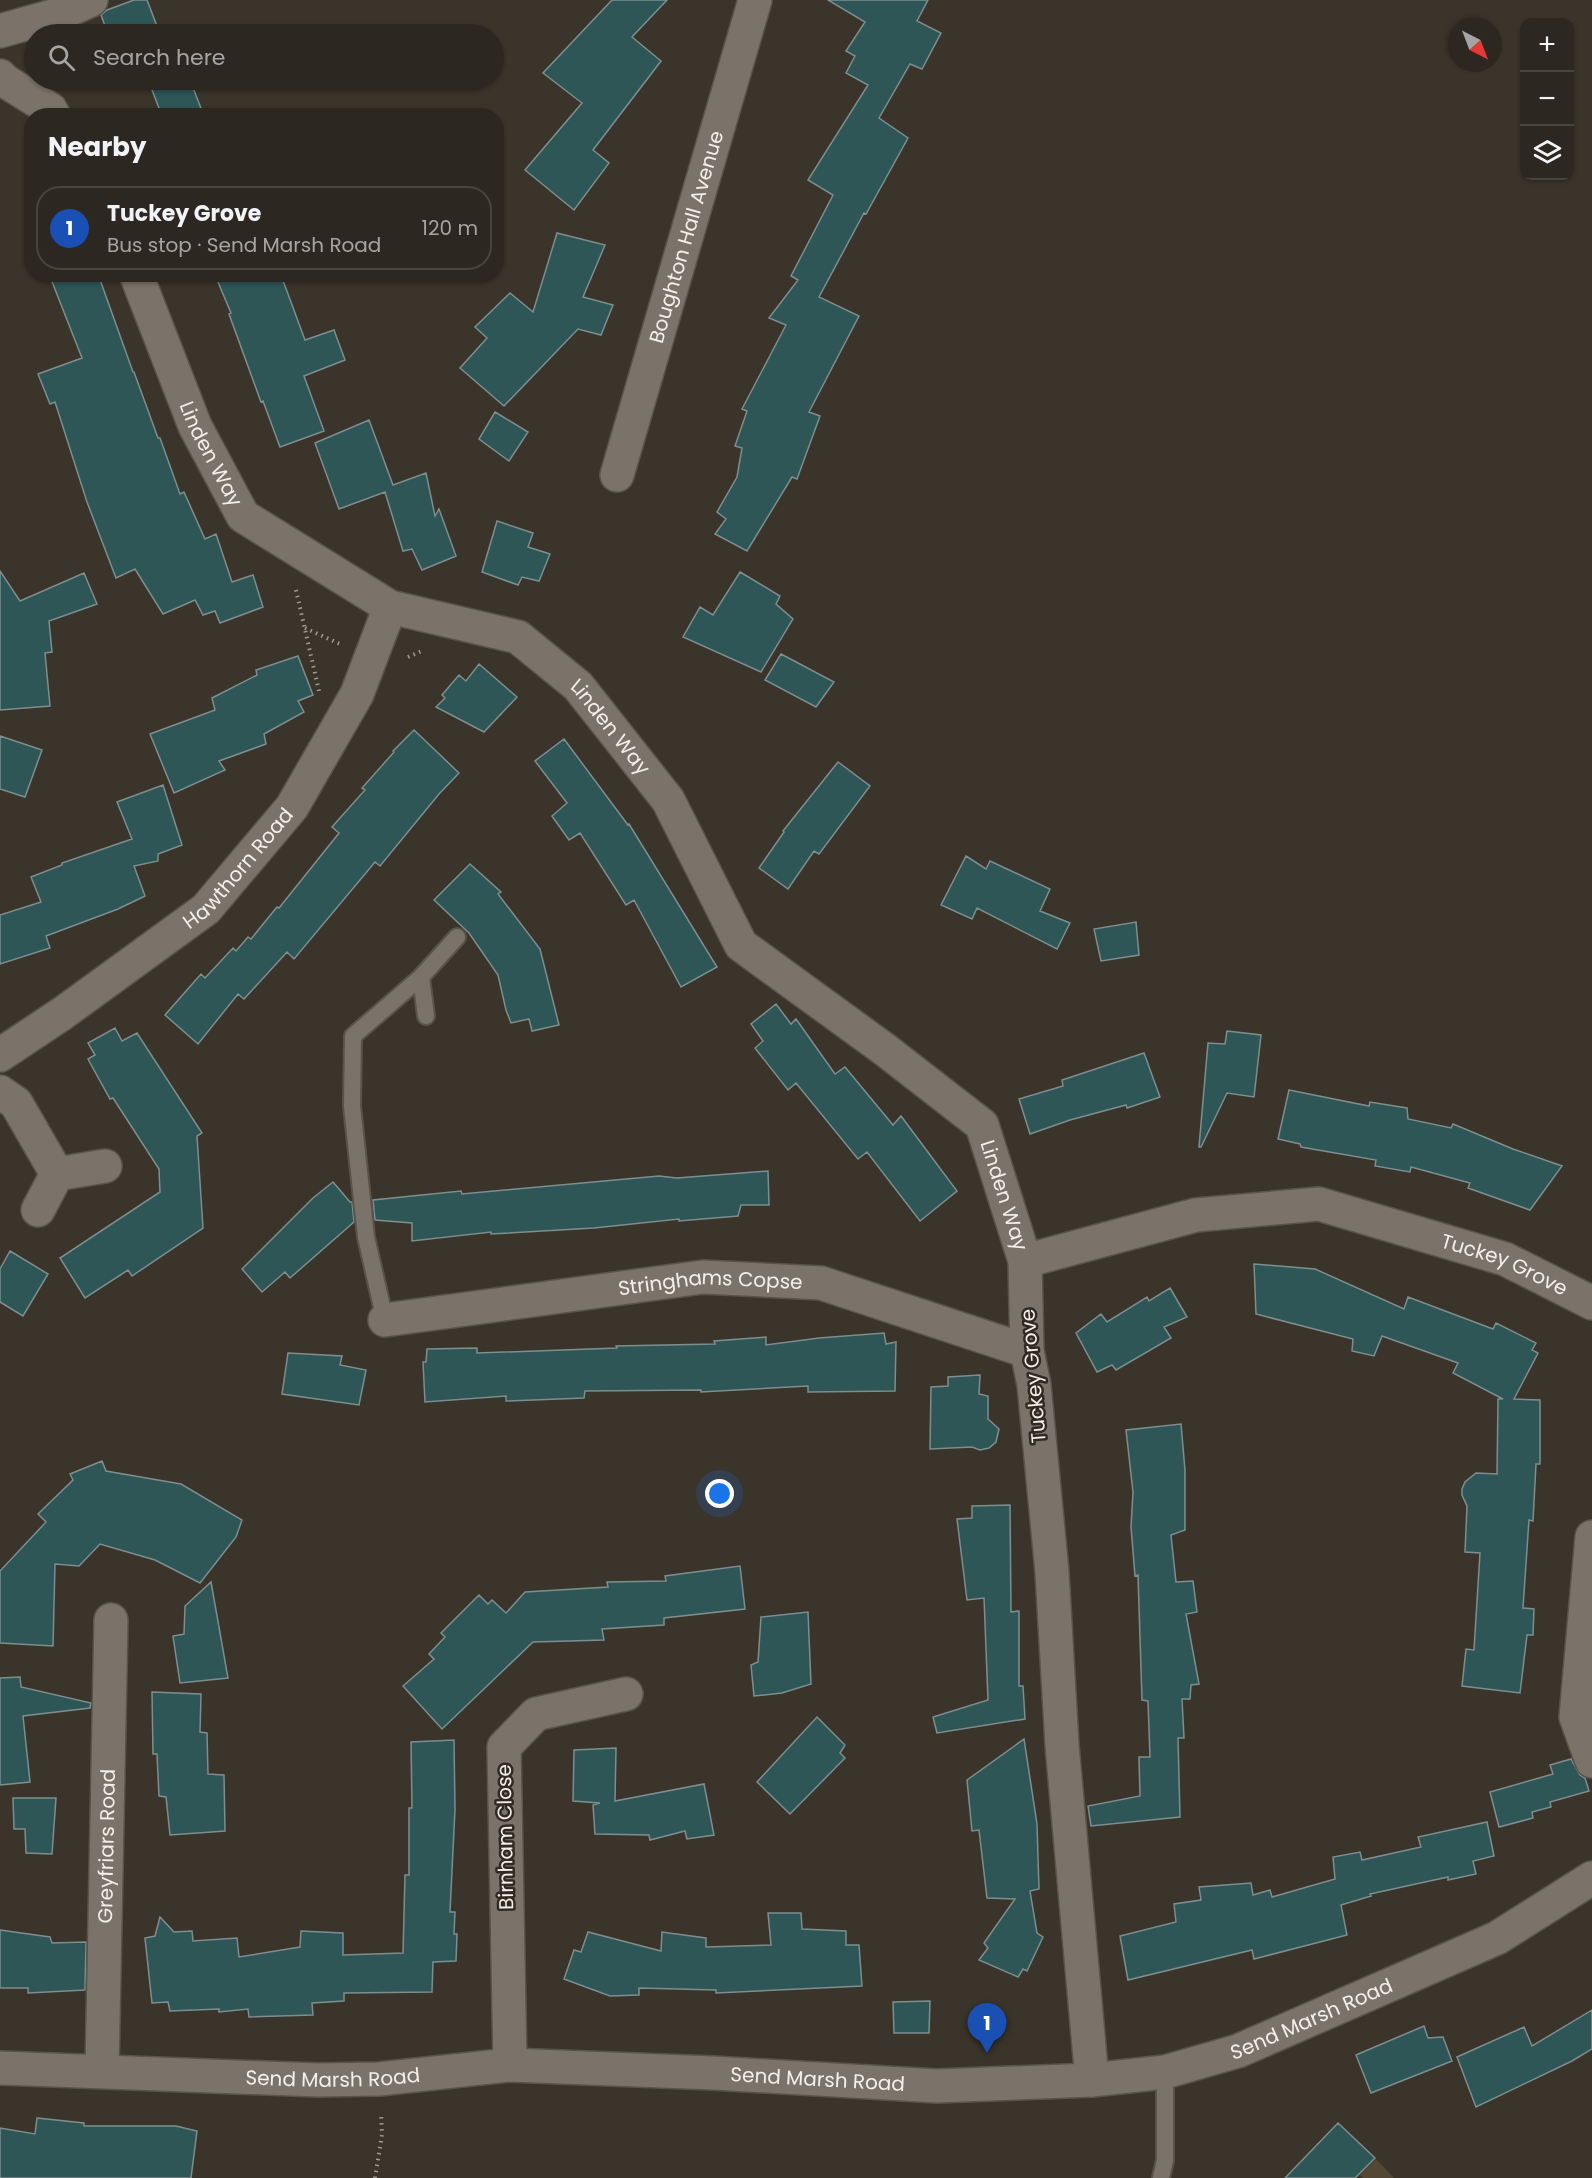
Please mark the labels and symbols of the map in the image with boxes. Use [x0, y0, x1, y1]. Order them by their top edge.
north arrow [1448, 18, 1502, 72]
street label: Boughton Hall Avenue [642, 127, 730, 346]
street label: Linden Way [173, 397, 249, 511]
street label: Linden Way [565, 672, 657, 781]
street label: Hawthorn Road [177, 802, 300, 935]
street label: Linden Way [974, 1136, 1035, 1254]
street label: Tuckey Grove [1438, 1227, 1572, 1302]
street label: Stringhams Copse [616, 1263, 803, 1302]
street label: Tuckey Grove [1013, 1308, 1053, 1444]
your location [705, 1479, 734, 1508]
street label: Birnham Close [490, 1764, 520, 1910]
street label: Greyfriars Road [91, 1769, 122, 1924]
street label: Send Marsh Road [1227, 1971, 1397, 2066]
pin: 1 [968, 2004, 1006, 2053]
street label: Send Marsh Road [730, 2060, 906, 2098]
street label: Send Marsh Road [245, 2061, 421, 2094]

